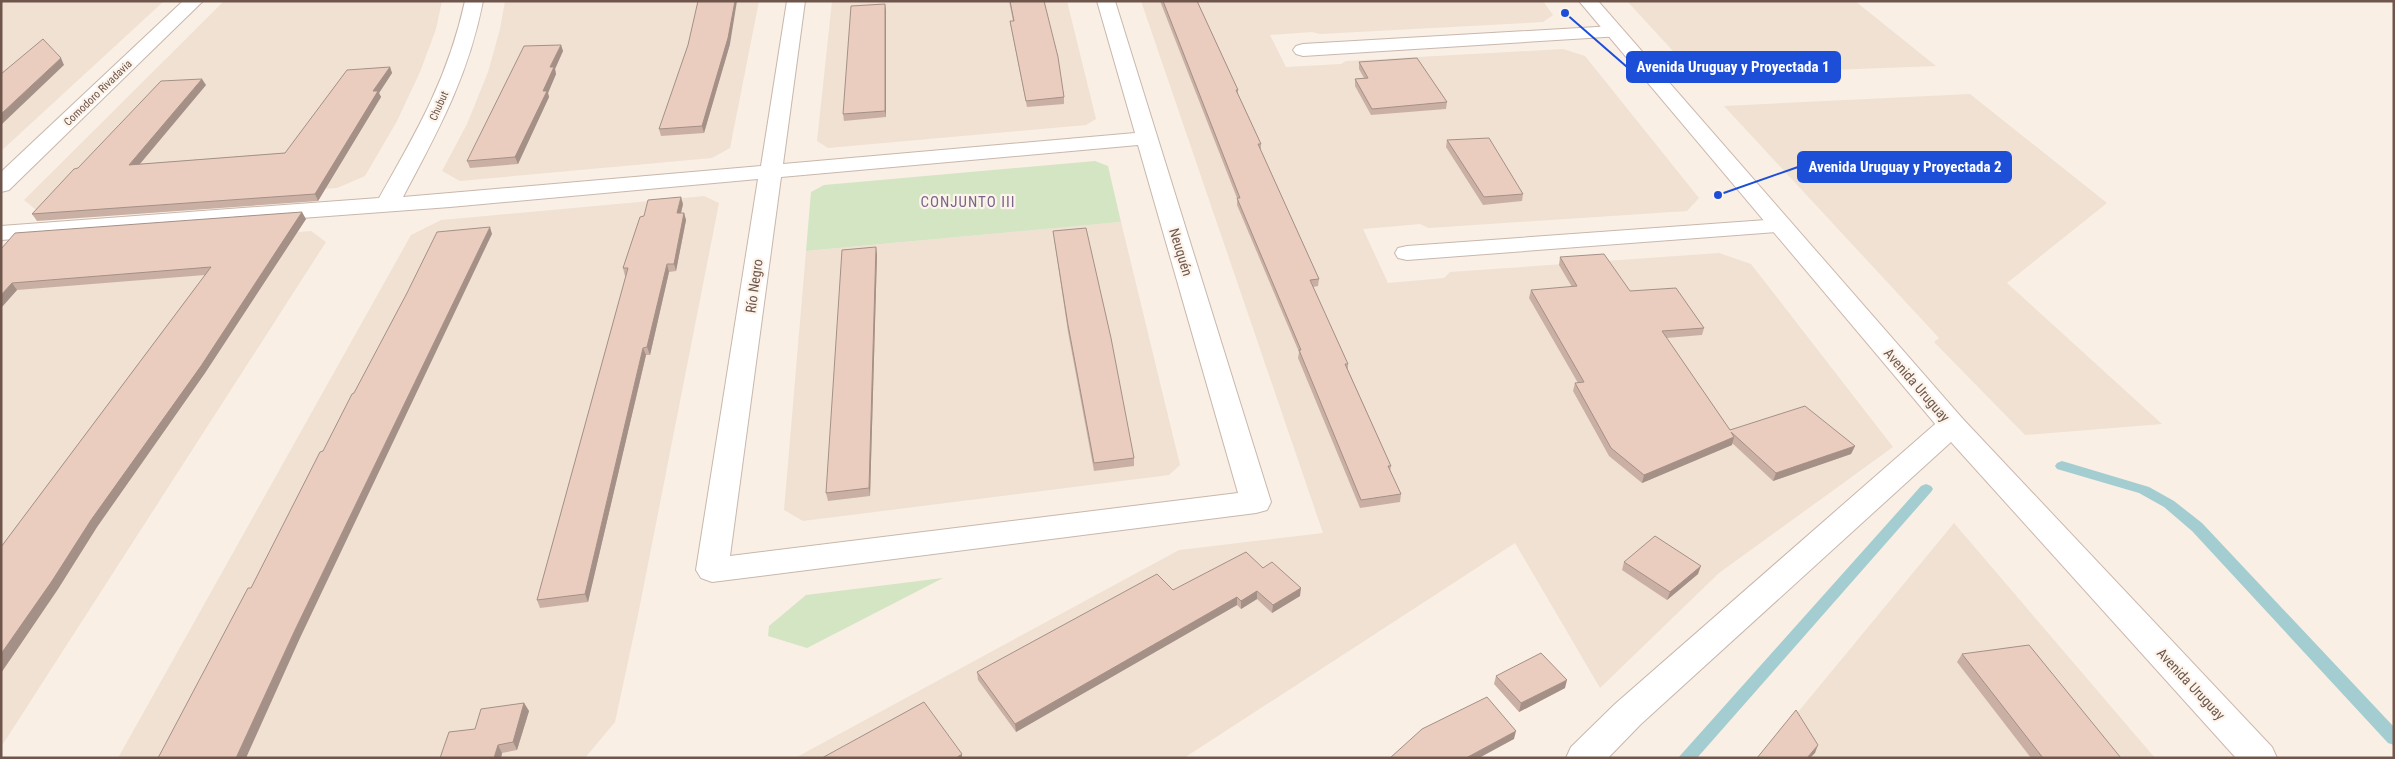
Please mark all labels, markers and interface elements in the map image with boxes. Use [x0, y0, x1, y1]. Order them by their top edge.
callout: Avenida Uruguay y Proyectada 1 [1627, 52, 1840, 82]
street label: Comodoro Rivadavia [61, 57, 135, 129]
text: Avenida Uruguay y Proyectada 1 [1636, 58, 1830, 76]
street label: Chubut [427, 89, 451, 123]
callout: Avenida Uruguay y Proyectada 2 [1798, 152, 2011, 182]
text: Avenida Uruguay y Proyectada 2 [1808, 158, 2002, 176]
district label: CONJUNTO III [921, 193, 1015, 211]
street label: Neuquén [1166, 226, 1196, 278]
street label: Río Negro [742, 258, 766, 314]
street label: Avenida Uruguay [1881, 345, 1953, 425]
street label: Avenida Uruguay [2154, 645, 2228, 723]

